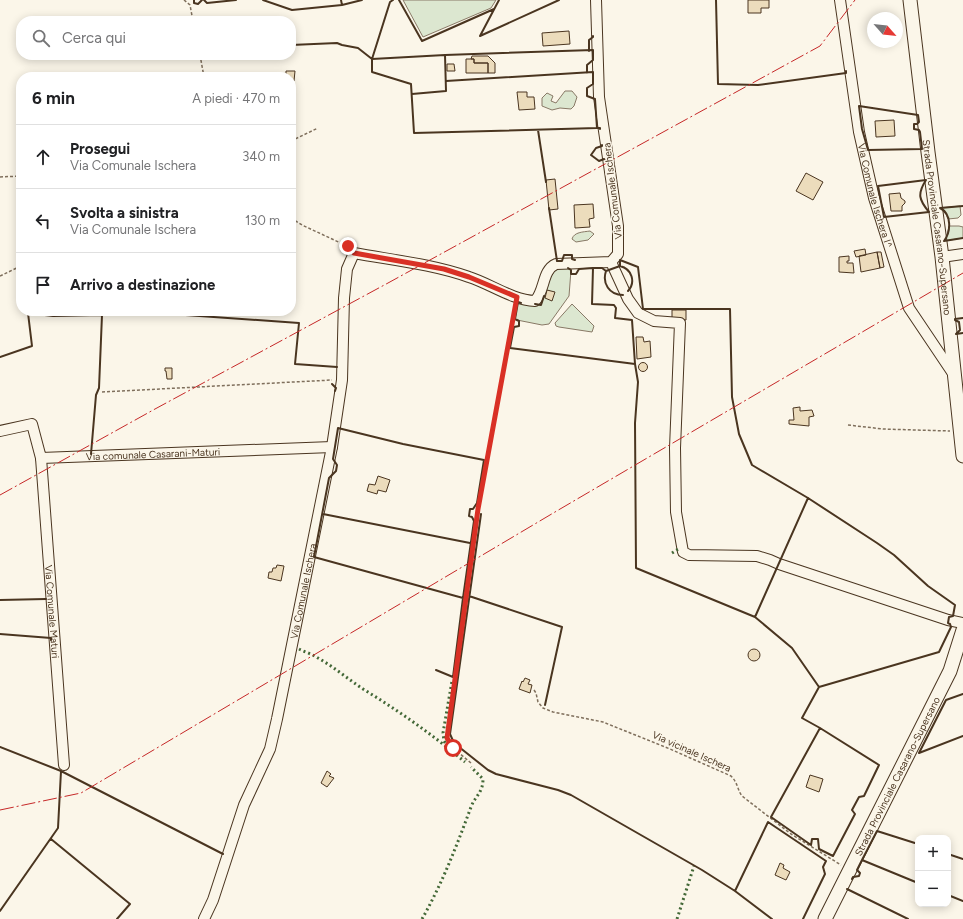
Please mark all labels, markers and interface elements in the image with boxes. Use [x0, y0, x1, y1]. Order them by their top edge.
north arrow [867, 12, 903, 48]
search box [16, 16, 296, 60]
icon: search [30, 27, 52, 49]
text: Cerca qui [62, 29, 126, 47]
text: 6 min [32, 88, 75, 108]
text: A piedi · 470 m [192, 91, 280, 106]
street label: Strada Provinciale Casarano-Supersano [920, 139, 954, 316]
text: Prosegui [70, 140, 130, 158]
street label: Via Comunale Ischera [600, 142, 625, 240]
street label: Via Comunale Ischera I^ [855, 142, 895, 250]
icon: ahead [32, 146, 54, 168]
text: 340 m [242, 149, 280, 164]
text: Via Comunale Ischera [70, 158, 196, 173]
text: Svolta a sinistra [70, 204, 179, 222]
icon: left [32, 210, 54, 232]
text: 130 m [245, 213, 280, 228]
text: Via Comunale Ischera [70, 222, 196, 237]
route end [339, 237, 357, 255]
icon: arrive [32, 274, 54, 296]
text: Arrivo a destinazione [70, 276, 215, 294]
street label: Via comunale Casarani-Maturi [86, 445, 220, 463]
street label: Via Comunale Ischera [287, 542, 319, 640]
street label: Via Comunale Maturi [42, 564, 62, 659]
street label: Strada Provinciale Casarano-Supersano [852, 694, 943, 858]
street label: Via vicinale Ischera [650, 728, 733, 775]
route start [444, 739, 462, 757]
map controls [915, 835, 951, 907]
button: + [915, 835, 951, 871]
button: − [915, 871, 951, 907]

